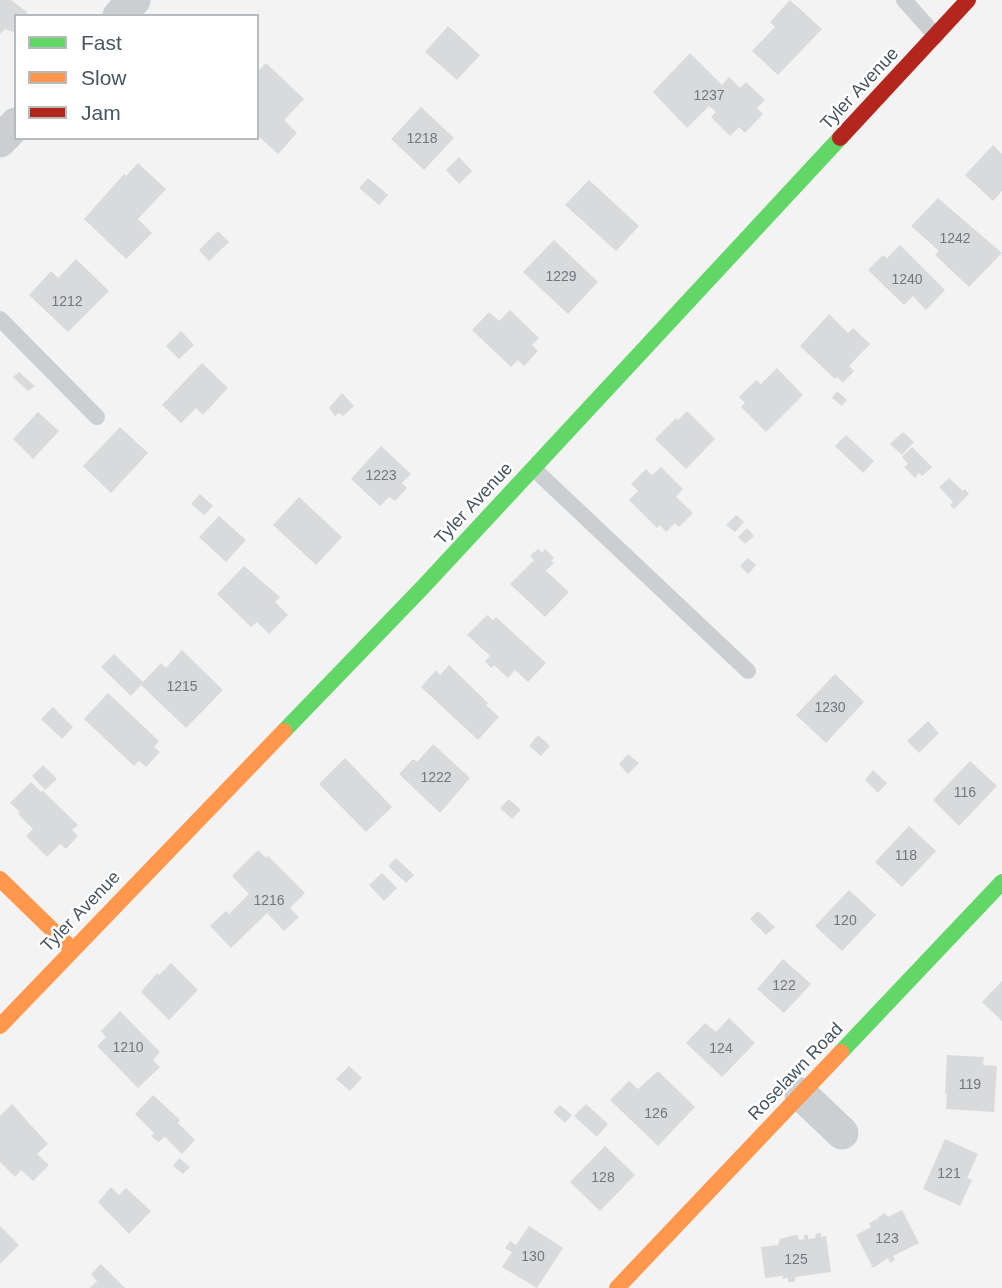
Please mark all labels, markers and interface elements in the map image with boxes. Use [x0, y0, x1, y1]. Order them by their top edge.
legend [14, 14, 259, 140]
text: Fast [81, 31, 122, 54]
street label: Tyler Avenue [816, 43, 904, 135]
text: Slow [81, 66, 127, 89]
house number: 1237 [693, 88, 725, 104]
text: Jam [81, 101, 121, 124]
house number: 1218 [406, 131, 438, 147]
house number: 1242 [939, 231, 971, 247]
house number: 1229 [545, 269, 577, 285]
house number: 1240 [891, 272, 923, 288]
house number: 1212 [51, 294, 83, 310]
street label: Tyler Avenue [430, 458, 518, 550]
house number: 1223 [365, 468, 397, 484]
house number: 1215 [166, 679, 198, 695]
house number: 1230 [814, 700, 846, 716]
house number: 1222 [420, 770, 452, 786]
house number: 116 [954, 785, 976, 801]
house number: 118 [895, 848, 917, 864]
street label: Tyler Avenue [37, 867, 125, 957]
house number: 1216 [253, 893, 285, 909]
house number: 120 [833, 913, 857, 929]
house number: 122 [772, 978, 796, 994]
street label: Roselawn Road [744, 1019, 848, 1125]
house number: 1210 [112, 1040, 144, 1056]
house number: 124 [709, 1041, 733, 1057]
house number: 119 [959, 1077, 981, 1093]
house number: 126 [644, 1106, 668, 1122]
house number: 121 [937, 1166, 961, 1182]
house number: 128 [591, 1170, 615, 1186]
house number: 123 [875, 1231, 899, 1247]
house number: 130 [521, 1249, 545, 1265]
house number: 125 [784, 1252, 808, 1268]

